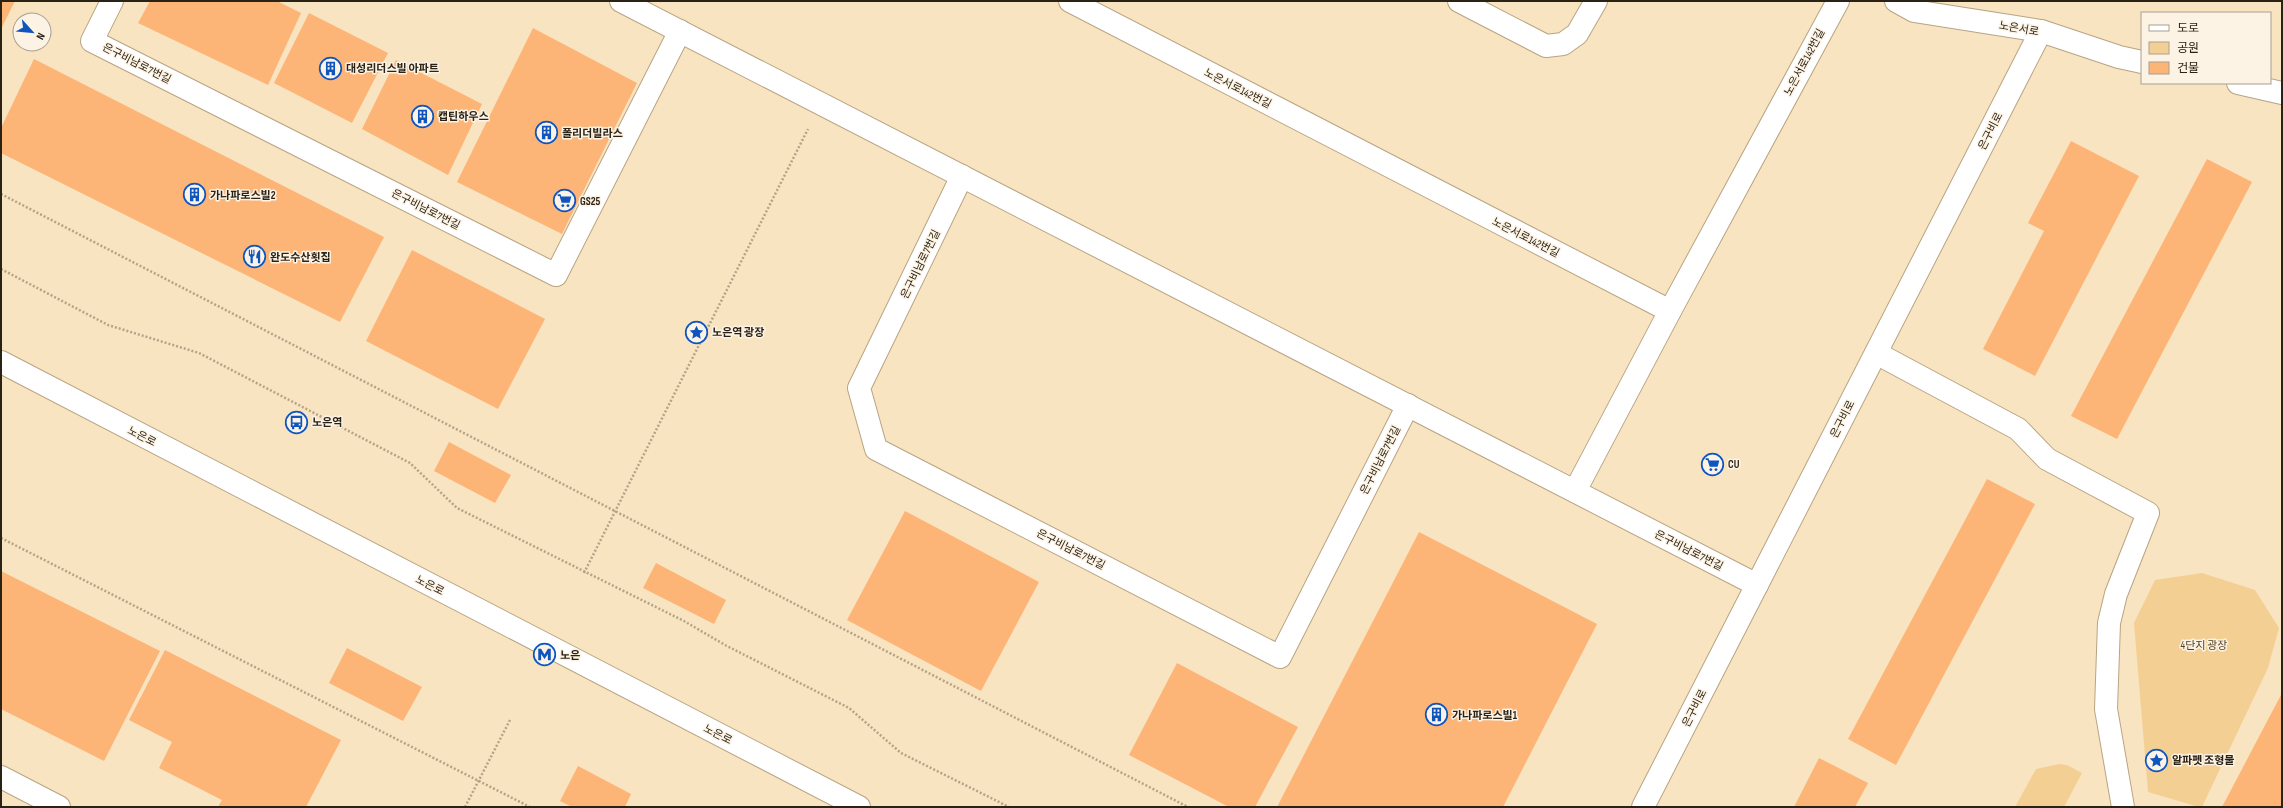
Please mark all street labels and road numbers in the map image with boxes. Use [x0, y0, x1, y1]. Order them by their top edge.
street label: 노은서로 [1998, 19, 2040, 38]
street label: 노은서로142번길 [1781, 27, 1827, 98]
street label: 은구비남로7번길 [100, 41, 173, 86]
street label: 노은서로142번길 [1202, 66, 1274, 111]
street label: 은구비로 [1975, 110, 2005, 152]
street label: 은구비남로7번길 [389, 187, 462, 232]
street label: 노은서로142번길 [1490, 215, 1562, 260]
street label: 은구비남로7번길 [898, 228, 943, 301]
street label: 은구비로 [1827, 398, 1857, 440]
street label: 노은로 [125, 424, 158, 449]
street label: 은구비남로7번길 [1358, 424, 1403, 497]
street label: 은구비남로7번길 [1034, 527, 1107, 572]
street label: 은구비남로7번길 [1652, 528, 1725, 573]
street label: 노은로 [413, 573, 446, 598]
street label: 은구비로 [1679, 687, 1709, 729]
street label: 노은로 [701, 722, 734, 747]

